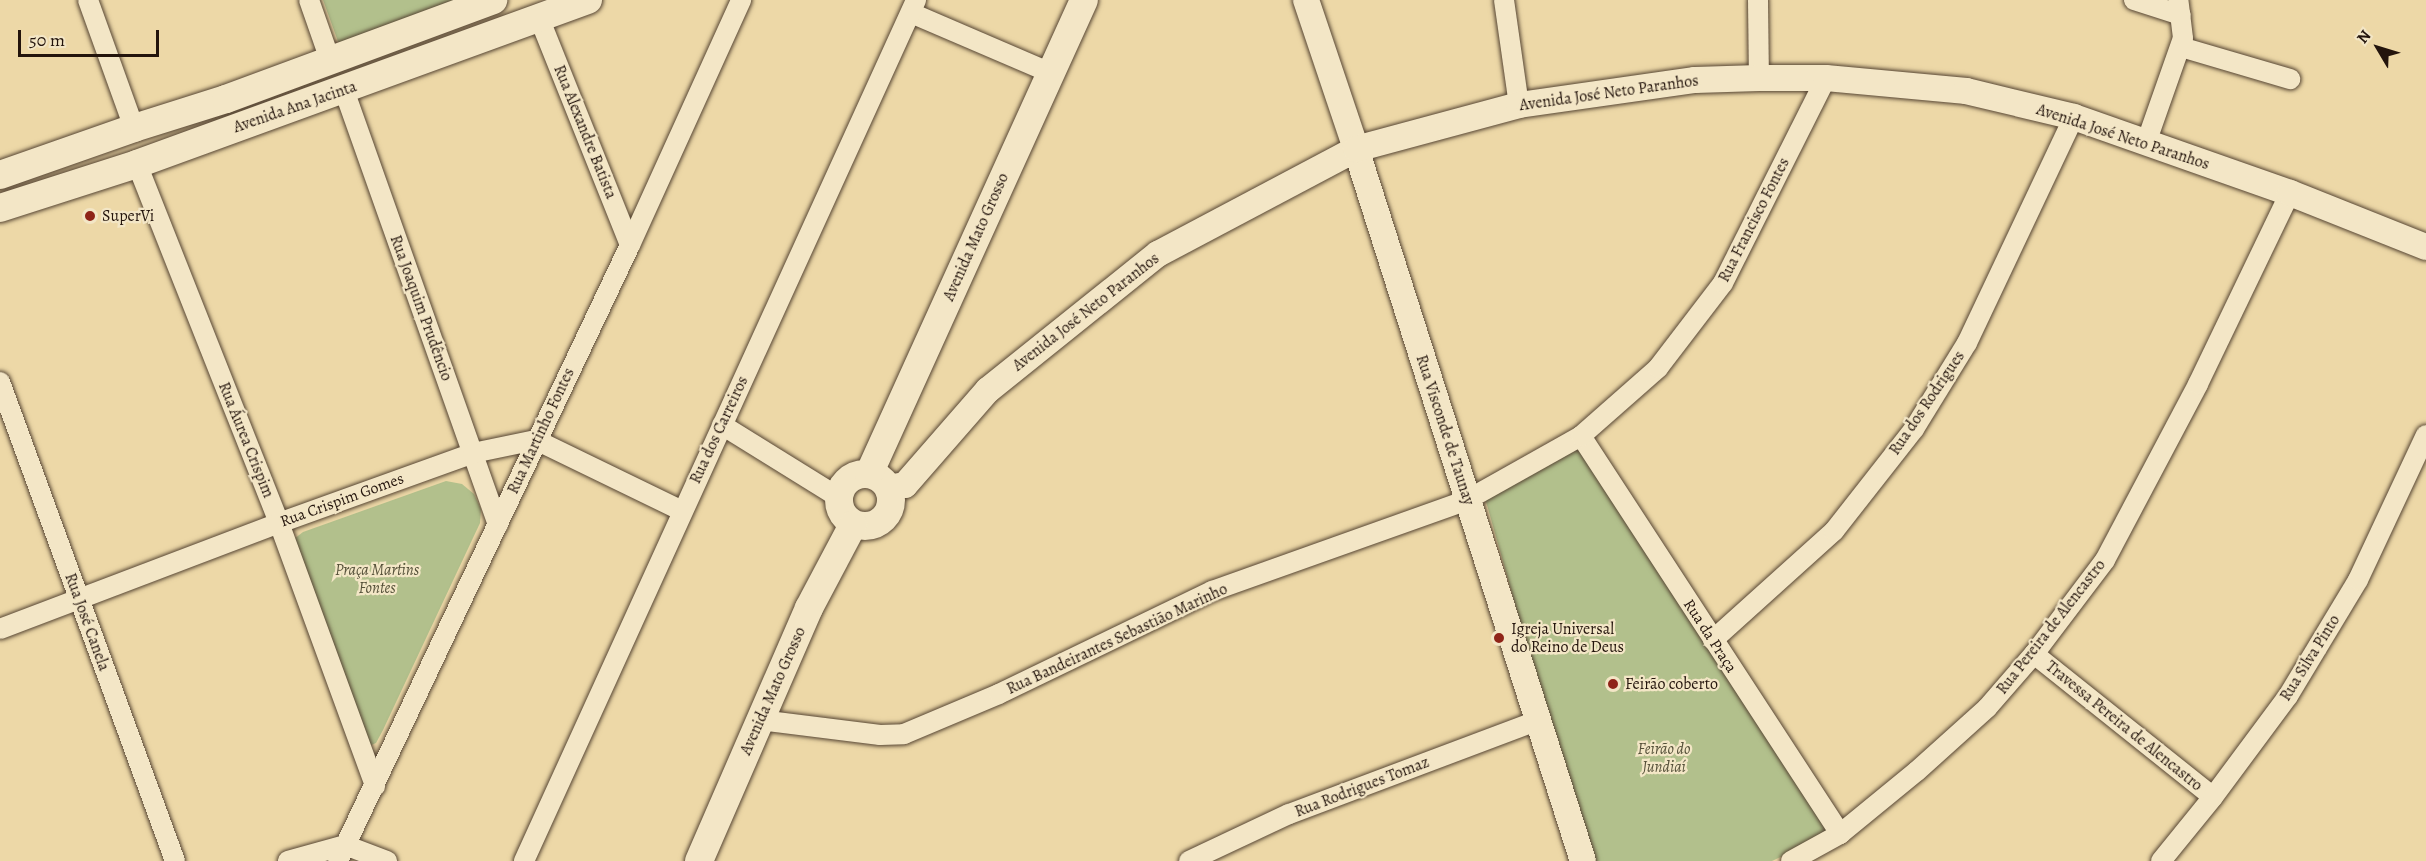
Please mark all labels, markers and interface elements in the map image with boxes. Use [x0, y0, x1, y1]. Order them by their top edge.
scale bar [21, 18, 162, 56]
north arrow [2348, 18, 2408, 78]
text: N [2352, 26, 2376, 48]
text: 50 m [29, 28, 65, 52]
street label: Rua Alexandre Batista [549, 62, 621, 202]
street label: Avenida José Neto Paranhos [1518, 71, 1700, 115]
street label: Avenida Ana Jacinta [231, 77, 359, 137]
street label: Avenida José Neto Paranhos [2034, 100, 2212, 174]
street label: Rua Francisco Fontes [1714, 155, 1794, 285]
street label: Avenida Mato Grosso [939, 170, 1013, 304]
place label: SuperVi [102, 206, 154, 226]
marker: SuperVi [83, 209, 97, 223]
street label: Rua Joaquim Prudêncio [386, 232, 456, 384]
street label: Avenida José Neto Paranhos [1009, 249, 1163, 375]
street label: Rua dos Rodrigues [1885, 347, 1969, 459]
street label: Rua Visconde de Taunay [1412, 352, 1478, 508]
street label: Rua Martinho Fontes [503, 365, 579, 497]
street label: Rua dos Carreiros [686, 373, 752, 487]
street label: Rua Áurea Crispim [214, 379, 278, 501]
street label: Rua Crispim Gomes [278, 469, 406, 531]
street label: Rua Pereira de Alencastro [1992, 556, 2110, 698]
park label: Praça Martins Fontes [335, 560, 419, 598]
street label: Rua José Canela [60, 570, 114, 674]
street label: Rua Bandeirantes Sebastião Marinho [1004, 579, 1230, 699]
street label: Rua da Praça [1679, 596, 1741, 676]
street label: Rua Silva Pinto [2276, 611, 2344, 705]
place label: Igreja Universal do Reino de Deus [1511, 619, 1624, 657]
street label: Avenida Mato Grosso [736, 624, 810, 758]
marker: Igreja Universal do Reino de Deus [1492, 631, 1506, 645]
street label: Travessa Pereira de Alencastro [2042, 657, 2206, 795]
place label: Feirão coberto [1625, 674, 1718, 694]
marker: Feirão coberto [1606, 677, 1620, 691]
park label: Feirão do Jundiaí [1637, 739, 1691, 777]
street label: Rua Rodrigues Tomaz [1292, 753, 1432, 821]

